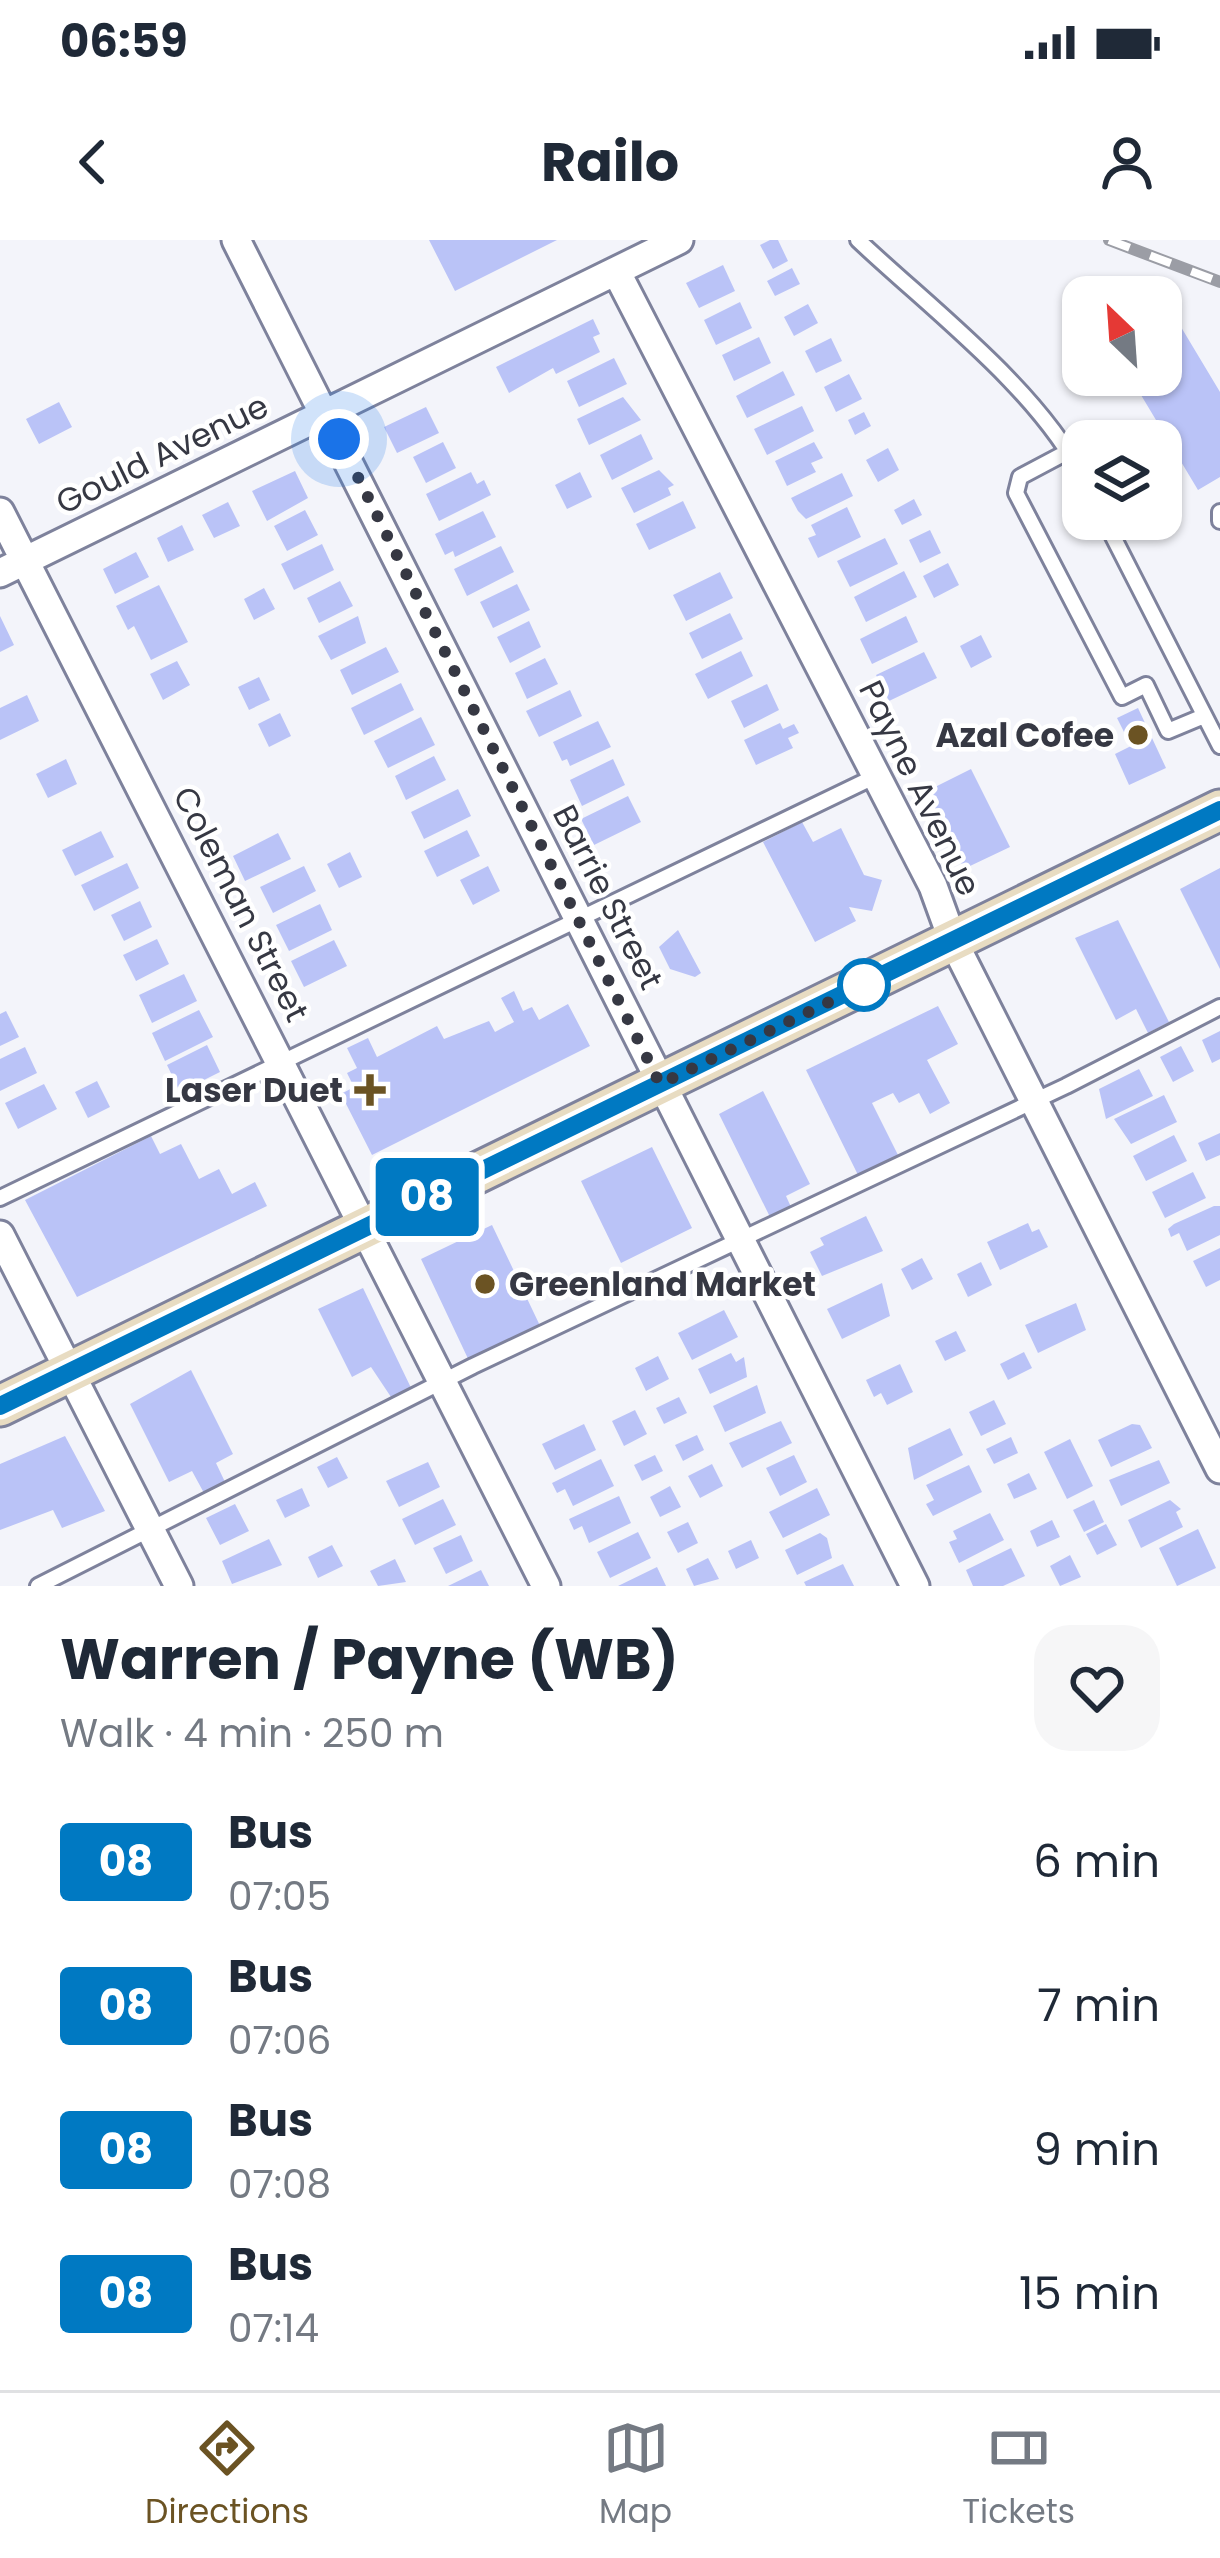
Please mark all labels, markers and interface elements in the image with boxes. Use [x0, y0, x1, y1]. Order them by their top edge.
text: 06:59 [60, 10, 188, 73]
text: Railo [541, 124, 679, 200]
icon: back [60, 129, 126, 195]
icon: person [1094, 129, 1160, 195]
north arrow [1062, 276, 1182, 396]
map controls [1062, 276, 1182, 540]
street label: Gould Avenue [48, 382, 276, 526]
your location [309, 409, 369, 469]
button: layers [1062, 420, 1182, 540]
street label: Payne Avenue [848, 672, 992, 904]
place label: Azal Cofee [935, 712, 1114, 759]
marker: Azal Cofee [1125, 722, 1151, 748]
street label: Coleman Street [161, 778, 321, 1030]
street label: Barrie Street [541, 797, 675, 997]
unlabelled marker [839, 960, 889, 1010]
place label: Laser Duet [165, 1067, 343, 1114]
marker: Laser Duet [354, 1074, 386, 1106]
line badge: 08 [373, 1158, 481, 1236]
text: 08 [400, 1167, 454, 1226]
place label: Greenland Market [509, 1261, 816, 1308]
marker: Greenland Market [472, 1271, 498, 1297]
text: Warren / Payne (WB) [60, 1619, 679, 1699]
button: heart [1034, 1625, 1160, 1751]
text: Walk · 4 min · 250 m [60, 1706, 444, 1761]
text: Bus [228, 1801, 313, 1864]
text: 6 min [1033, 1830, 1160, 1893]
text: 08 [99, 1832, 153, 1891]
text: 07:05 [228, 1869, 331, 1924]
text: Bus [228, 1945, 313, 2008]
text: 7 min [1037, 1974, 1160, 2037]
text: 08 [99, 1976, 153, 2035]
text: 07:06 [228, 2013, 331, 2068]
text: Bus [228, 2089, 313, 2152]
text: 9 min [1033, 2118, 1160, 2181]
text: 08 [99, 2120, 153, 2179]
text: 07:08 [228, 2157, 331, 2212]
text: Bus [228, 2233, 313, 2296]
text: 15 min [1019, 2262, 1160, 2325]
text: 08 [99, 2264, 153, 2323]
text: 07:14 [228, 2301, 319, 2356]
tab: Directions [145, 2415, 309, 2537]
tab: Map [599, 2415, 672, 2537]
tab: Tickets [962, 2415, 1075, 2537]

